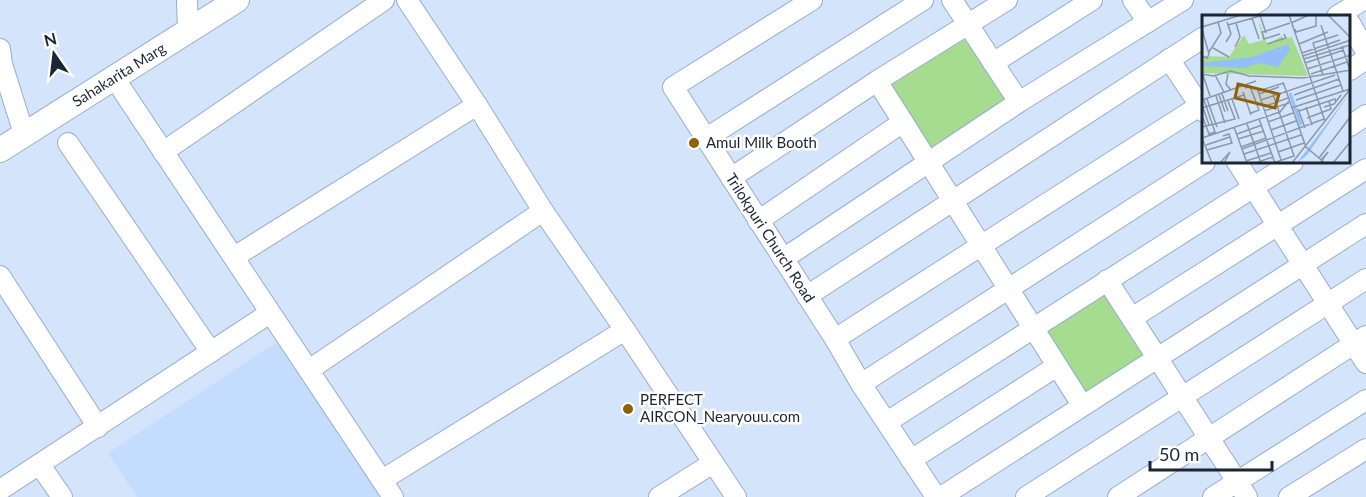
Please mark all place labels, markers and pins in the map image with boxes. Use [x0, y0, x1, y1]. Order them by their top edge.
place label: Amul Milk Booth [706, 133, 817, 151]
marker: Amul Milk Booth [687, 136, 701, 150]
place label: PERFECT AIRCON_Nearyouu.com [640, 390, 800, 425]
marker: PERFECT AIRCON_Nearyouu.com [621, 402, 635, 416]

